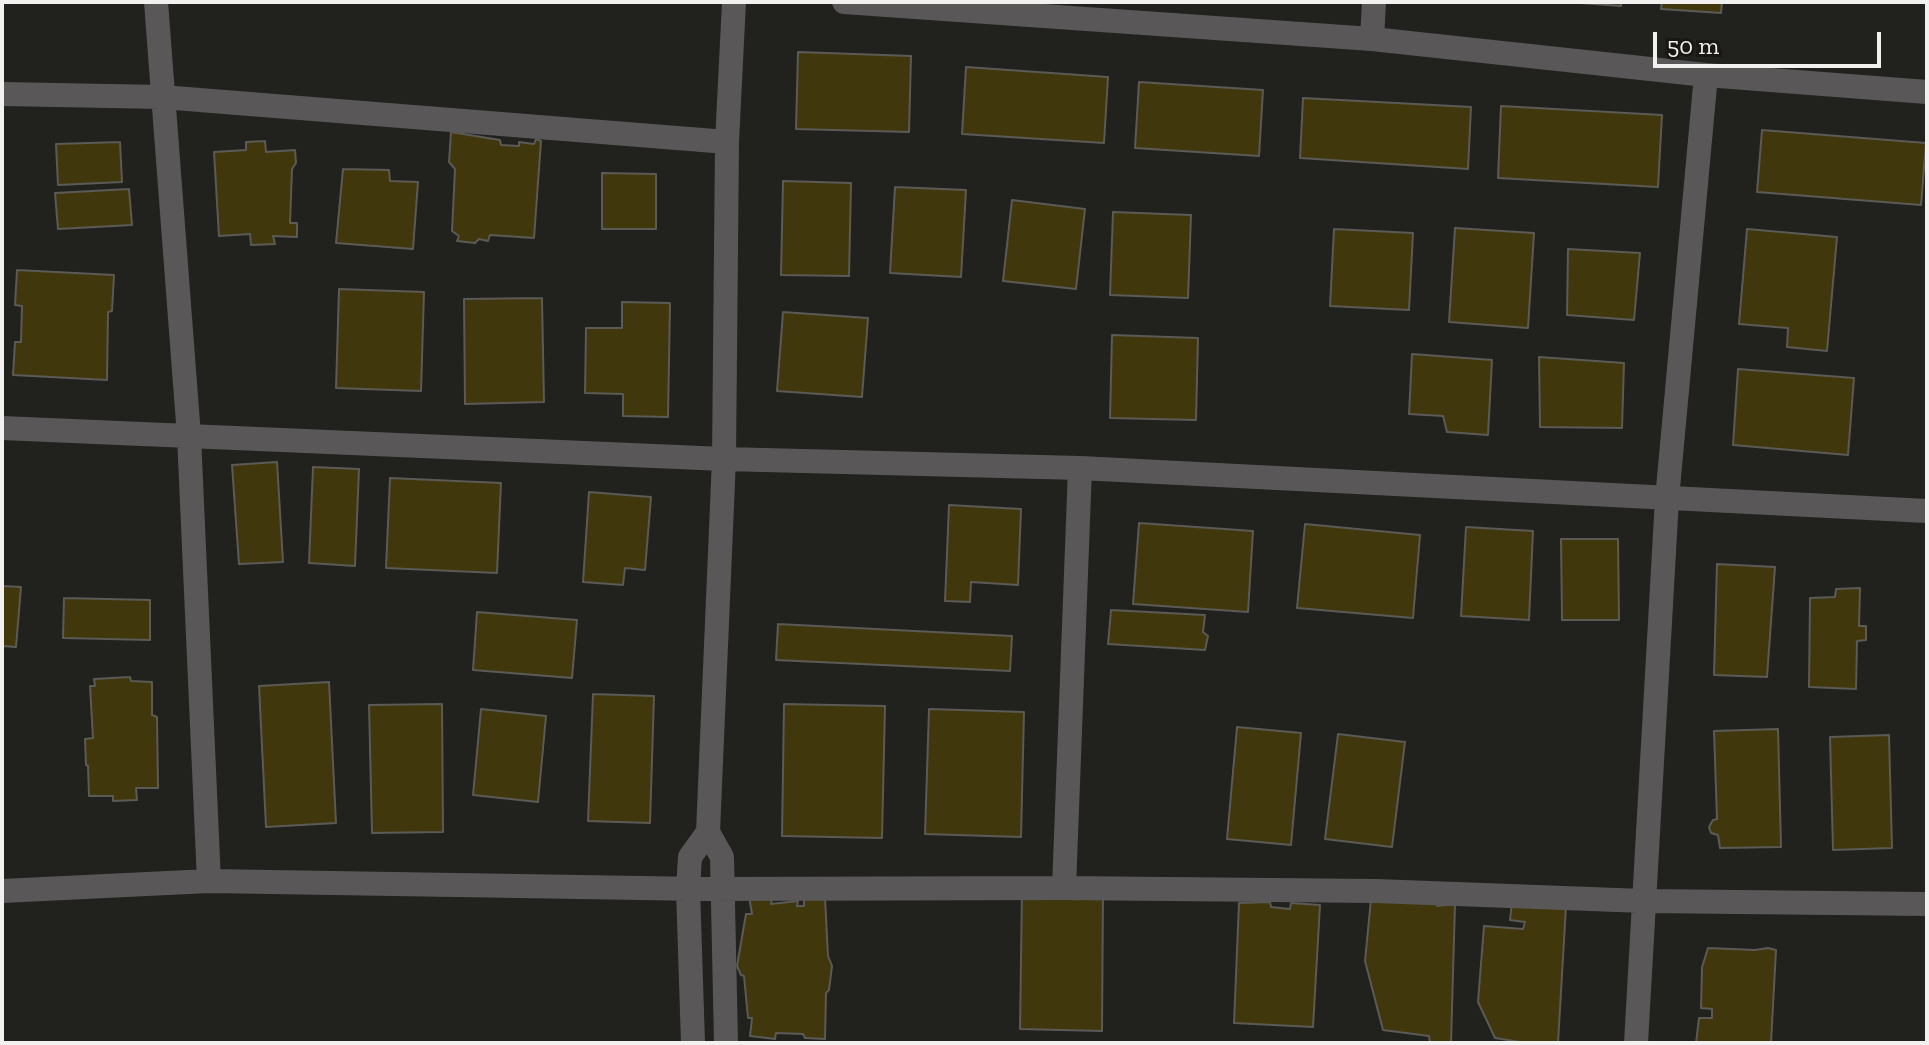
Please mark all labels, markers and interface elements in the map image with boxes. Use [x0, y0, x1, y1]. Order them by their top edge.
scale bar [1657, 16, 1885, 66]
text: 50 m [1667, 31, 1719, 60]

